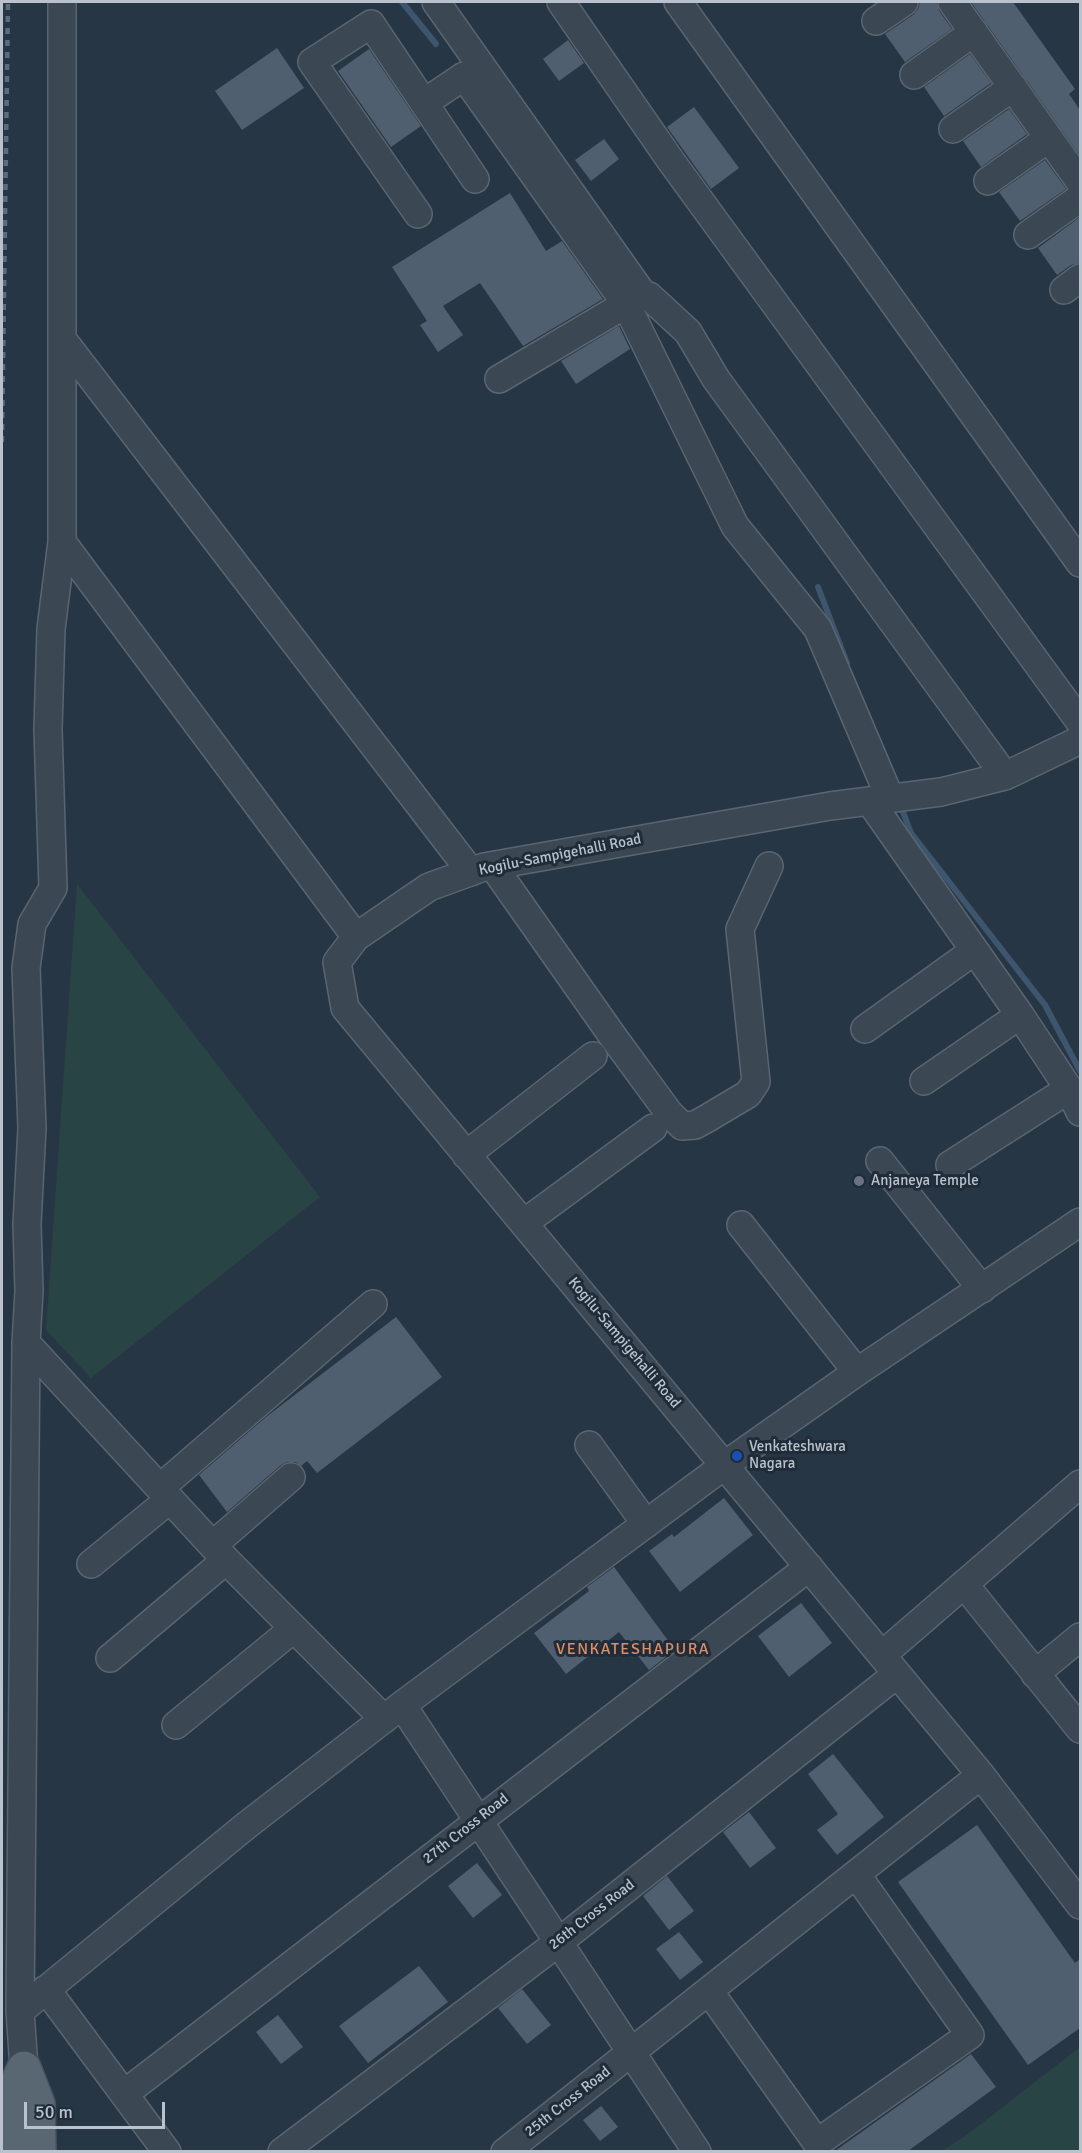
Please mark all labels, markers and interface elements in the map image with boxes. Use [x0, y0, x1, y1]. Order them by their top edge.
street label: Kogilu-Sampigehalli Road [477, 830, 643, 880]
place label: Anjaneya Temple [871, 1172, 979, 1190]
marker: Anjaneya Temple [852, 1174, 866, 1188]
street label: Kogilu-Sampigehalli Road [564, 1274, 684, 1412]
place label: Venkateshwara Nagara [749, 1438, 846, 1473]
marker: Venkateshwara Nagara [730, 1449, 744, 1463]
district label: VENKATESHAPURA [556, 1640, 710, 1660]
street label: 27th Cross Road [420, 1790, 512, 1868]
street label: 26th Cross Road [546, 1876, 638, 1954]
street label: 25th Cross Road [522, 2063, 614, 2141]
scale bar [27, 2090, 168, 2128]
text: 50 m [35, 2101, 73, 2123]

